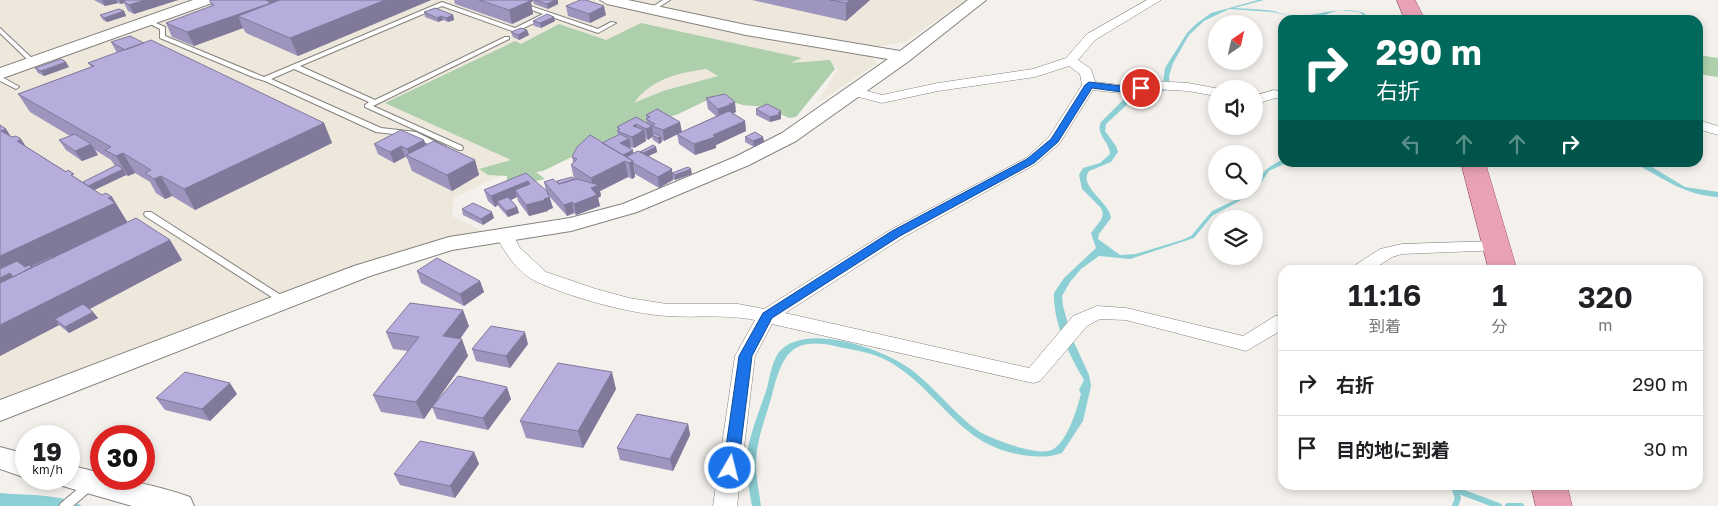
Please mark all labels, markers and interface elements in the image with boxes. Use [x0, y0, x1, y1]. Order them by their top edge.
north arrow [1208, 15, 1262, 70]
map controls [1208, 15, 1263, 265]
text: 290 m [1376, 31, 1482, 73]
icon: right [1293, 35, 1358, 100]
pin [1120, 67, 1162, 109]
icon: arrive [1127, 74, 1155, 102]
text: 右折 [1376, 77, 1420, 104]
button: sound [1208, 80, 1263, 135]
icon: left [1397, 130, 1425, 158]
icon: ahead [1450, 130, 1478, 158]
icon: ahead [1503, 130, 1531, 158]
icon: right [1556, 130, 1584, 158]
button: search [1208, 145, 1263, 200]
button: layers [1208, 210, 1263, 265]
text: 11:16 [1348, 277, 1421, 313]
text: 1 [1492, 277, 1507, 313]
text: 320 [1578, 279, 1633, 315]
text: m [1598, 315, 1612, 335]
text: 到着 [1369, 316, 1401, 336]
text: 分 [1492, 316, 1508, 336]
icon: right [1293, 369, 1321, 397]
text: 290 m [1632, 372, 1688, 395]
text: 右折 [1336, 373, 1374, 396]
speed limit sign: 30 [90, 425, 155, 490]
icon: arrive [1293, 434, 1321, 462]
text: 19 [33, 436, 62, 467]
text: 30 m [1644, 437, 1688, 460]
text: 目的地に到着 [1336, 438, 1450, 461]
position arrow [703, 441, 755, 493]
text: km/h [32, 462, 63, 477]

